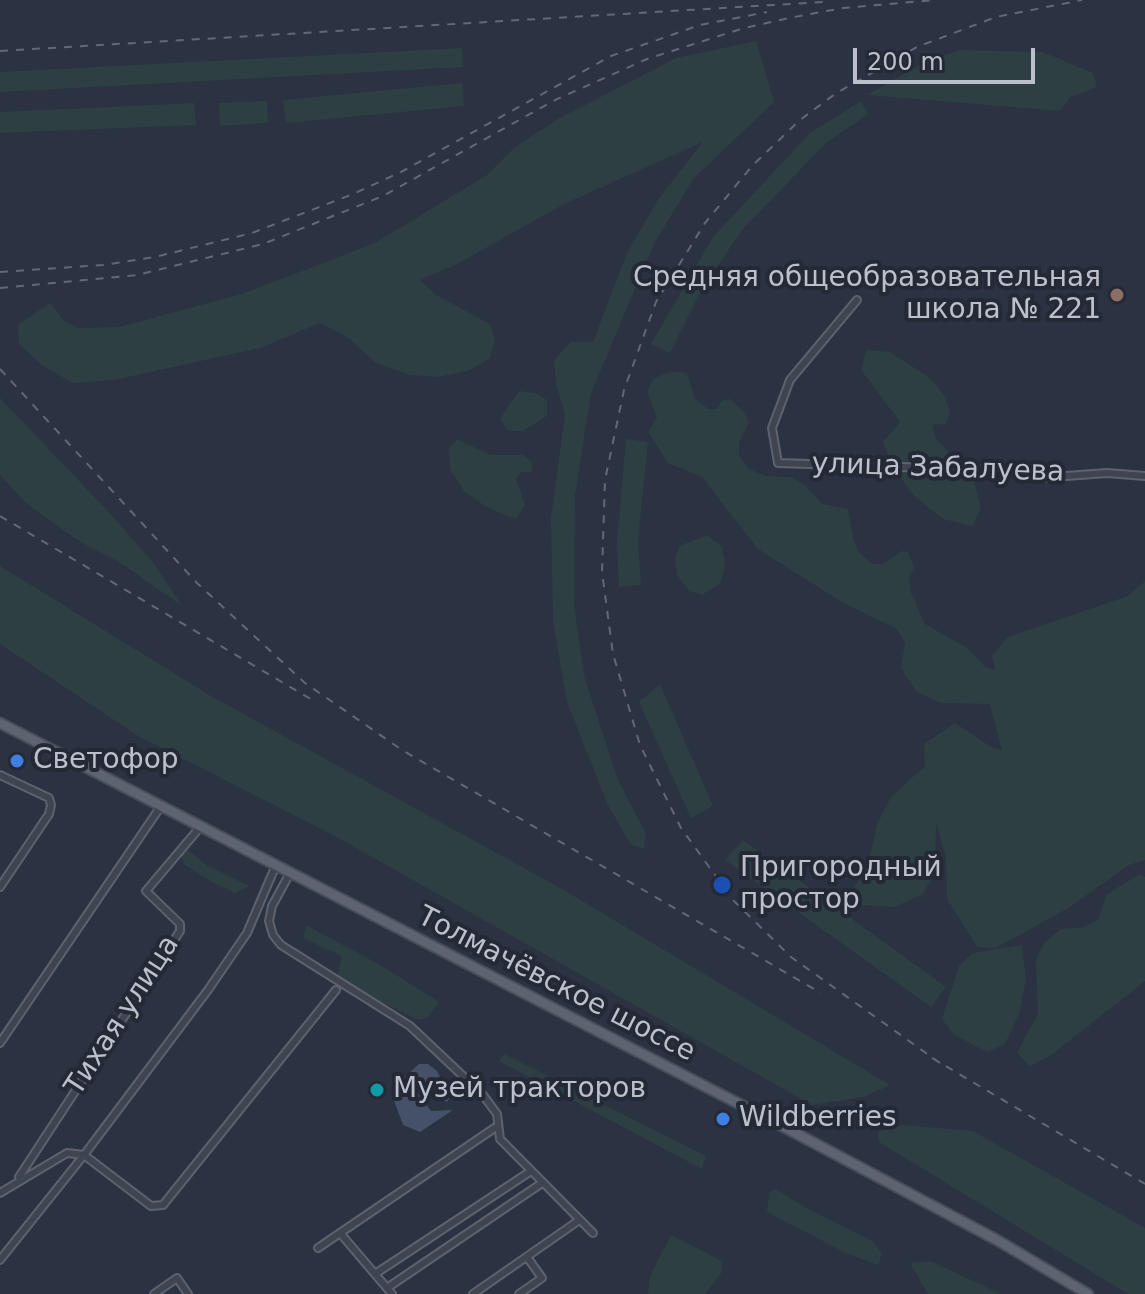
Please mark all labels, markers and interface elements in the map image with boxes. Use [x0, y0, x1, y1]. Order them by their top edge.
scale bar [857, 32, 1039, 82]
text: 200 m [867, 48, 944, 76]
place label: Средняя общеобразовательная школа № 221 [633, 262, 1101, 328]
marker: Средняя общеобразовательная школа № 221 [1108, 286, 1126, 304]
street label: улица Забалуева [811, 448, 1065, 490]
place label: Светофор [33, 744, 179, 778]
marker: Светофор [8, 752, 26, 770]
place label: Пригородный простор [740, 852, 942, 918]
marker: Пригородный простор [711, 874, 733, 896]
street label: Толмачёвское шоссе [412, 900, 700, 1070]
street label: Тихая улица [59, 930, 187, 1102]
place label: Музей тракторов [393, 1073, 646, 1107]
marker: Музей тракторов [368, 1081, 386, 1099]
place label: Wildberries [739, 1102, 897, 1136]
marker: Wildberries [714, 1110, 732, 1128]

